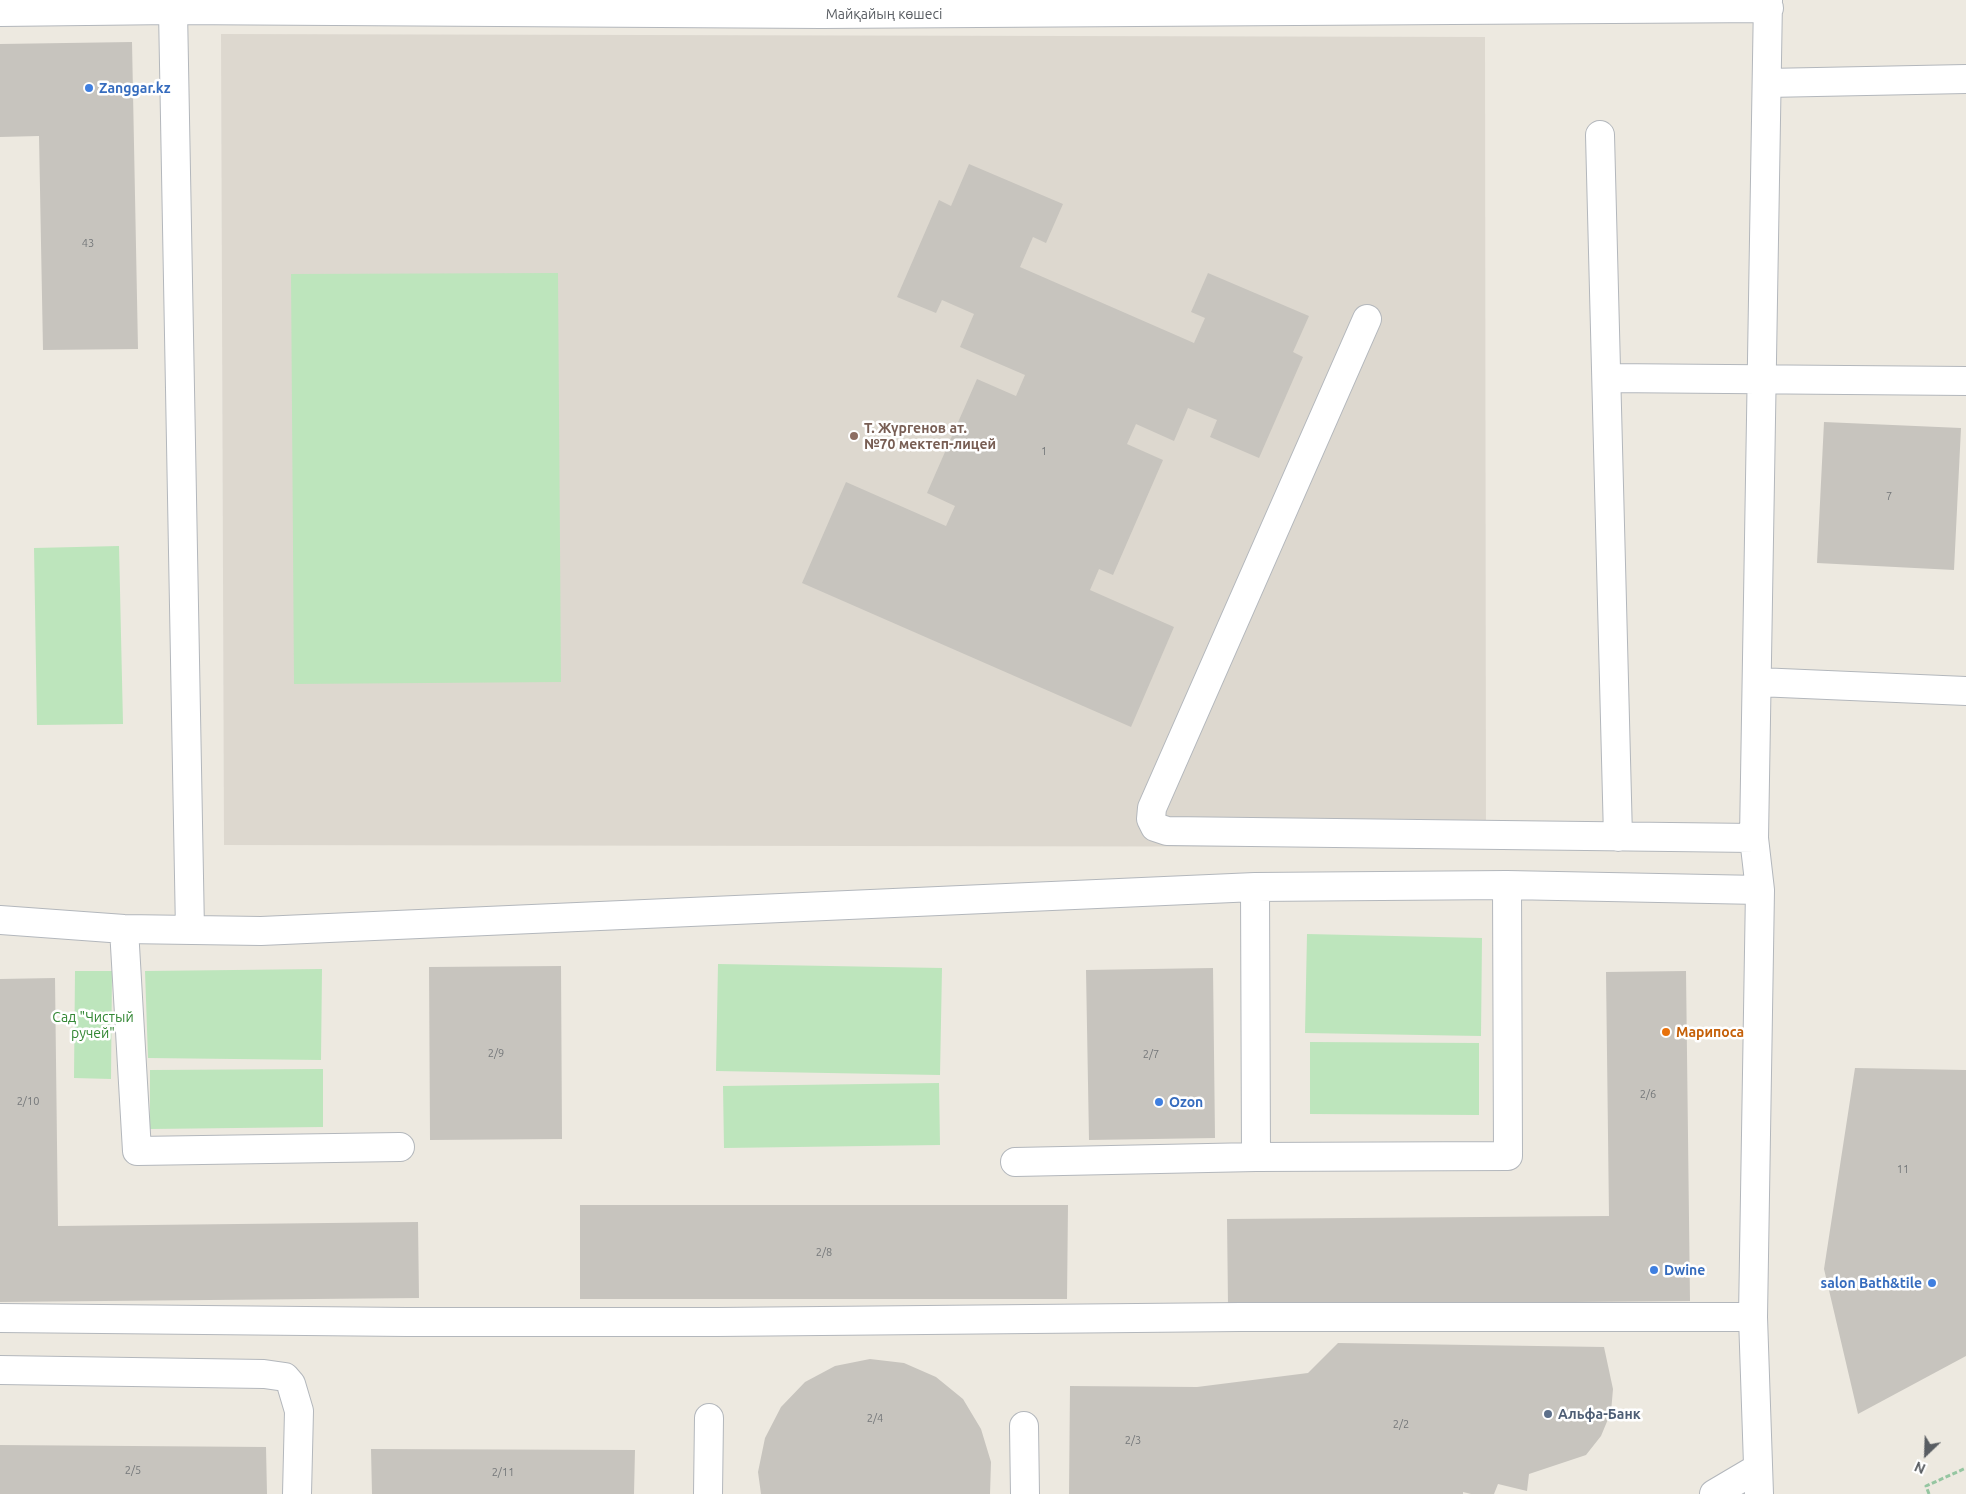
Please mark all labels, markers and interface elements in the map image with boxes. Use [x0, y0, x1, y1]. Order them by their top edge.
street label: Майқайың көшесі [826, 6, 942, 22]
place label: Zanggar.kz [99, 80, 171, 96]
marker: Zanggar.kz [83, 82, 95, 94]
house number: 43 [82, 236, 94, 250]
place label: Т. Жүргенов ат. №70 мектеп-лицей [864, 420, 996, 452]
marker: Т. Жүргенов ат. №70 мектеп-лицей [848, 430, 860, 442]
house number: 1 [1041, 444, 1047, 458]
house number: 7 [1886, 489, 1892, 503]
park label: Сад "Чистый ручей" [52, 1009, 134, 1042]
place label: Марипоса [1676, 1024, 1744, 1040]
marker: Марипоса [1660, 1026, 1672, 1038]
house number: 2/9 [488, 1046, 504, 1060]
house number: 2/7 [1143, 1047, 1159, 1061]
house number: 2/6 [1640, 1087, 1656, 1101]
house number: 2/10 [17, 1094, 39, 1108]
place label: Ozon [1169, 1094, 1203, 1110]
marker: Ozon [1153, 1096, 1165, 1108]
house number: 11 [1897, 1162, 1909, 1176]
house number: 2/8 [816, 1245, 832, 1259]
place label: Dwine [1664, 1262, 1705, 1278]
marker: Dwine [1648, 1264, 1660, 1276]
place label: salon Bath&tile [1821, 1275, 1922, 1291]
marker: salon Bath&tile [1926, 1277, 1938, 1289]
place label: Альфа-Банк [1558, 1406, 1641, 1422]
marker: Альфа-Банк [1542, 1408, 1554, 1420]
house number: 2/4 [867, 1411, 883, 1425]
house number: 2/2 [1393, 1417, 1409, 1431]
north arrow [1901, 1429, 1951, 1479]
house number: 2/3 [1125, 1433, 1141, 1447]
text: N [1912, 1458, 1928, 1477]
house number: 2/5 [125, 1463, 141, 1477]
house number: 2/11 [492, 1465, 514, 1479]

